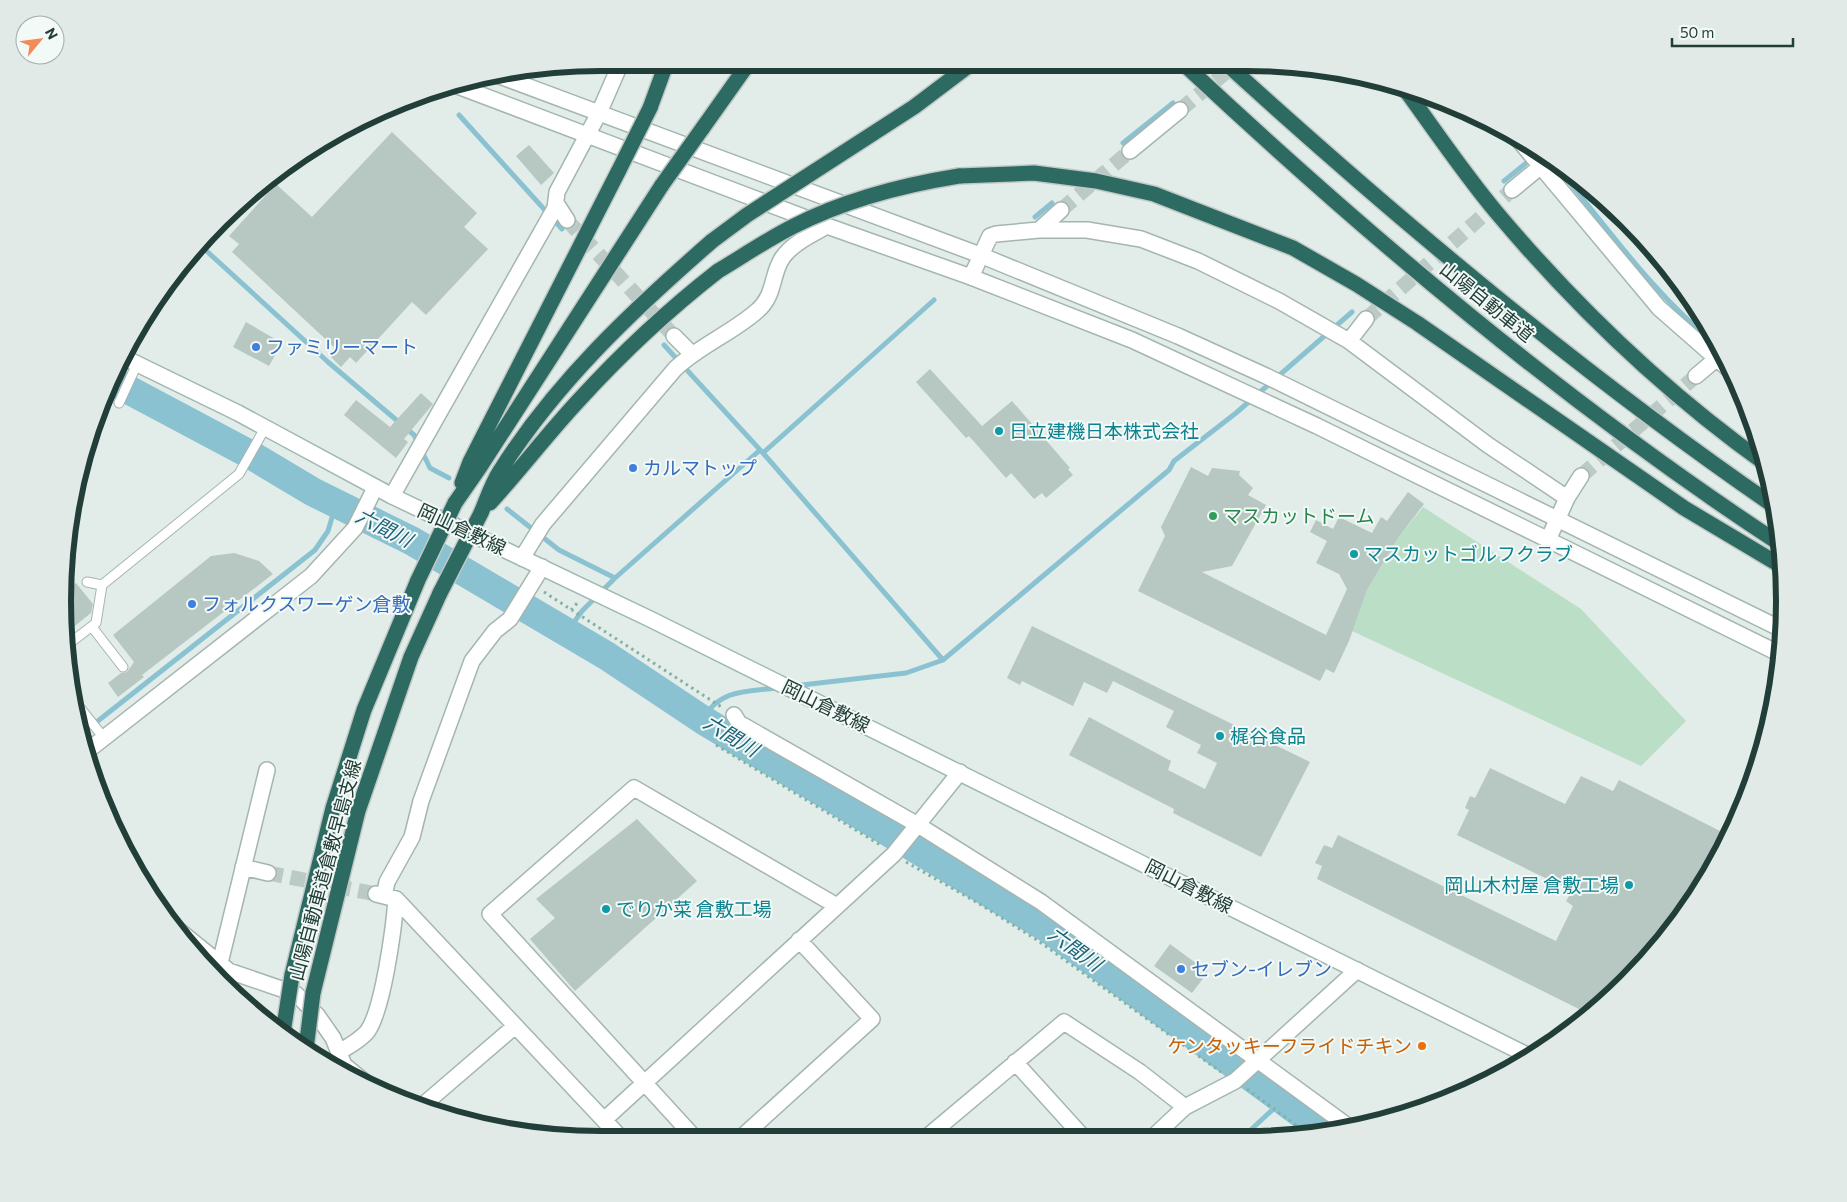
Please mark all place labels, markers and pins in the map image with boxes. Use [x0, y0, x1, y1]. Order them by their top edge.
place label: ファミリーマート [266, 335, 418, 358]
marker: ファミリーマート [250, 341, 262, 353]
place label: 日立建機日本株式会社 [1009, 419, 1199, 442]
marker: 日立建機日本株式会社 [993, 425, 1005, 437]
place label: カルマトップ [643, 456, 757, 479]
marker: カルマトップ [627, 462, 639, 474]
place label: マスカットドーム [1223, 504, 1374, 527]
marker: マスカットドーム [1207, 510, 1219, 522]
place label: マスカットゴルフクラブ [1364, 542, 1573, 565]
marker: マスカットゴルフクラブ [1348, 548, 1360, 560]
place label: フォルクスワーゲン倉敷 [202, 592, 410, 615]
marker: フォルクスワーゲン倉敷 [186, 598, 198, 610]
place label: 梶谷食品 [1230, 724, 1306, 747]
marker: 梶谷食品 [1214, 730, 1226, 742]
place label: 岡山木村屋 倉敷工場 [1444, 873, 1619, 896]
marker: 岡山木村屋 倉敷工場 [1623, 879, 1635, 891]
place label: でりか菜 倉敷工場 [616, 897, 772, 920]
marker: でりか菜 倉敷工場 [600, 903, 612, 915]
place label: セブン-イレブン [1191, 957, 1332, 980]
marker: セブン-イレブン [1175, 963, 1187, 975]
place label: ケンタッキーフライドチキン [1167, 1034, 1412, 1057]
marker: ケンタッキーフライドチキン [1416, 1040, 1428, 1052]

